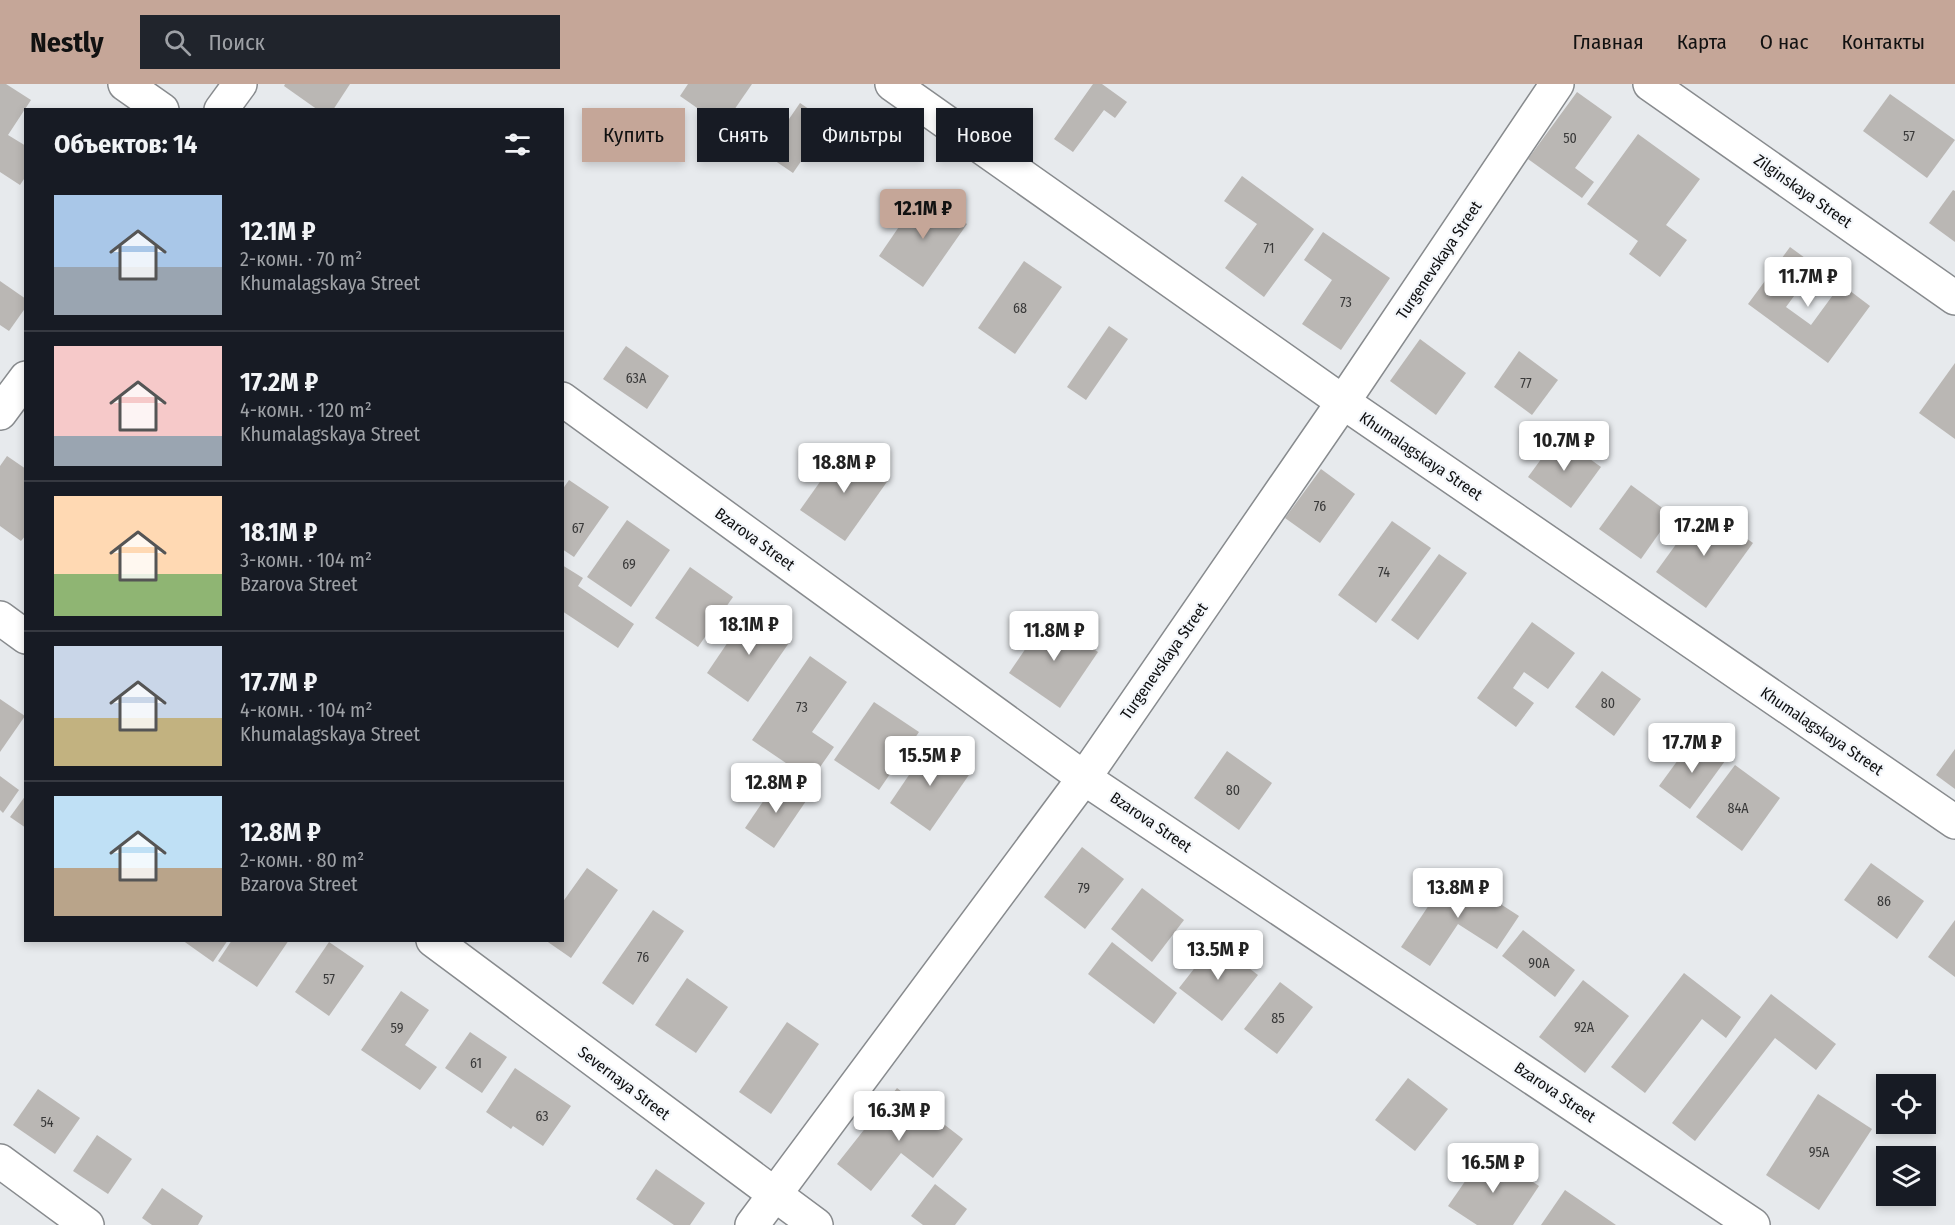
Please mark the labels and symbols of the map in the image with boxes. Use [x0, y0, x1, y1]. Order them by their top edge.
house number: 57 [1903, 128, 1915, 145]
house number: 50 [1563, 130, 1577, 147]
street label: Zilginskaya Street [1750, 150, 1856, 232]
pin: 12.1M ₽ [868, 189, 978, 240]
street label: Turgenevskaya Street [1392, 197, 1486, 323]
house number: 71 [1264, 240, 1274, 257]
pin: 11.7M ₽ [1753, 257, 1863, 308]
house number: 73 [1340, 294, 1352, 311]
house number: 68 [1013, 300, 1027, 317]
house number: 63А [626, 370, 647, 387]
house number: 77 [1520, 375, 1532, 392]
street label: Khumalagskaya Street [1356, 408, 1487, 505]
pin: 10.7M ₽ [1509, 421, 1619, 472]
pin: 18.8M ₽ [789, 443, 899, 494]
house number: 76 [1314, 498, 1326, 515]
street label: Bzarova Street [711, 504, 799, 575]
pin: 17.2M ₽ [1649, 506, 1759, 557]
house number: 67 [572, 520, 584, 537]
house number: 69 [622, 556, 636, 573]
house number: 74 [1378, 564, 1390, 581]
street label: Turgenevskaya Street [1117, 598, 1212, 723]
pin: 18.1M ₽ [694, 605, 804, 656]
pin: 11.8M ₽ [999, 611, 1109, 662]
street label: Khumalagskaya Street [1757, 683, 1888, 780]
house number: 80 [1601, 695, 1615, 712]
house number: 73 [796, 699, 808, 716]
pin: 17.7M ₽ [1637, 723, 1747, 774]
pin: 15.5M ₽ [875, 736, 985, 787]
pin: 12.8M ₽ [721, 763, 831, 814]
house number: 80 [1226, 782, 1240, 799]
street label: Bzarova Street [1107, 788, 1196, 857]
house number: 84А [1727, 800, 1749, 817]
pin: 13.8M ₽ [1403, 868, 1513, 919]
house number: 79 [1078, 880, 1090, 897]
house number: 86 [1877, 893, 1891, 910]
pin: 13.5M ₽ [1163, 930, 1273, 981]
house number: 76 [637, 949, 649, 966]
house number: 90А [1528, 955, 1550, 972]
house number: 57 [323, 971, 335, 988]
house number: 85 [1271, 1010, 1285, 1027]
house number: 92А [1574, 1019, 1595, 1036]
house number: 59 [390, 1020, 404, 1037]
street label: Severnaya Street [574, 1042, 674, 1124]
house number: 61 [470, 1055, 482, 1072]
street label: Bzarova Street [1511, 1058, 1600, 1127]
pin: 16.3M ₽ [844, 1091, 954, 1142]
house number: 63 [535, 1108, 549, 1125]
house number: 54 [40, 1114, 54, 1131]
pin: 16.5M ₽ [1438, 1143, 1548, 1194]
house number: 95А [1809, 1144, 1830, 1161]

